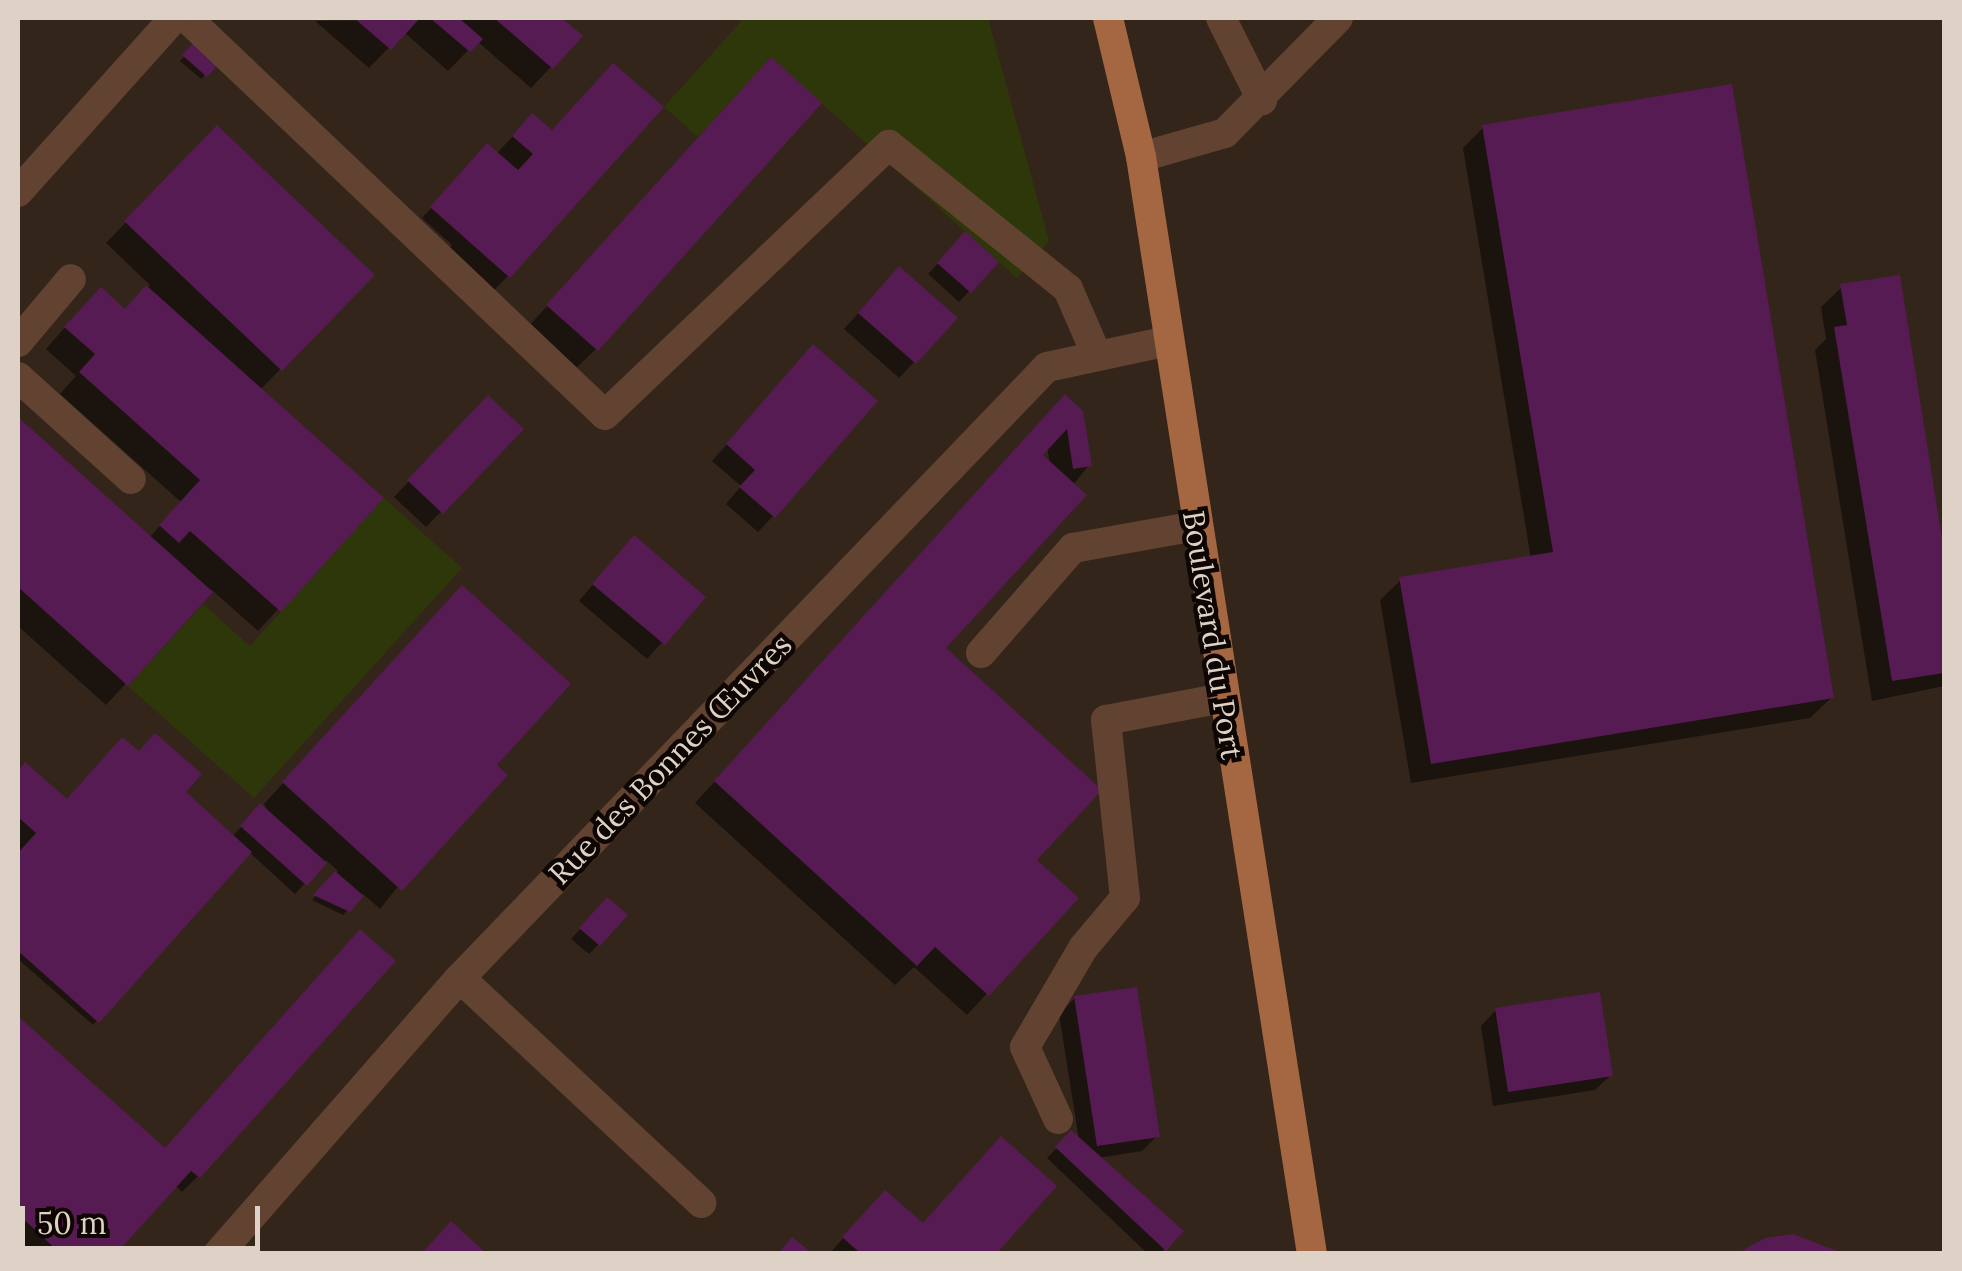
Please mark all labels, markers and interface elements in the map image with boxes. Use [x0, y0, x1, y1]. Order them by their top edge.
street label: Boulevard du Port [1176, 508, 1250, 762]
street label: Rue des Bonnes Œuvres [541, 626, 799, 892]
scale bar [25, 1186, 265, 1248]
text: 50 m [37, 1204, 107, 1242]

